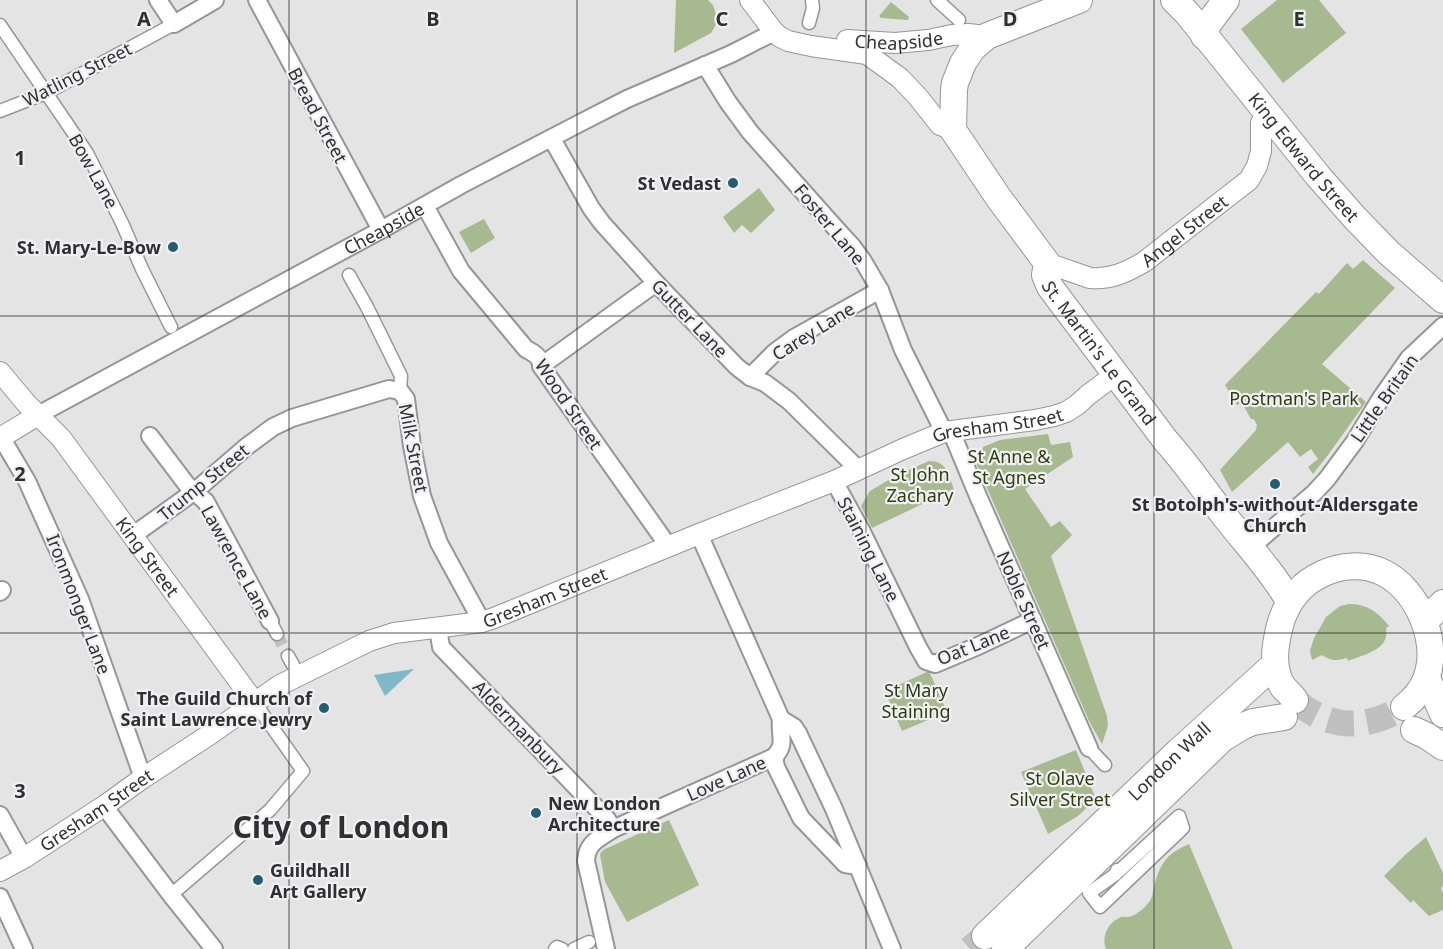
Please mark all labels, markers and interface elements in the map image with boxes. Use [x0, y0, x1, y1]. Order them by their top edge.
text: A [137, 5, 151, 32]
text: B [426, 5, 440, 32]
text: C [716, 5, 729, 32]
text: D [1003, 5, 1017, 32]
text: E [1293, 5, 1305, 32]
street label: Cheapside [854, 25, 945, 55]
street label: Watling Street [18, 36, 136, 112]
street label: Bread Street [283, 63, 353, 167]
street label: King Edward Street [1243, 87, 1365, 227]
street label: Bow Lane [64, 129, 124, 213]
text: 1 [14, 144, 26, 171]
place label: St Vedast [637, 171, 721, 195]
marker: St Vedast [726, 176, 740, 190]
street label: Foster Lane [789, 179, 871, 269]
street label: Angel Street [1136, 189, 1233, 272]
street label: Cheapside [339, 196, 428, 260]
place label: St. Mary-Le-Bow [17, 235, 162, 259]
marker: St. Mary-Le-Bow [166, 240, 180, 254]
street label: Gutter Lane [647, 274, 733, 362]
street label: St. Martin's Le Grand [1037, 277, 1162, 430]
street label: Carey Lane [767, 296, 859, 366]
street label: Little Britain [1345, 349, 1423, 447]
street label: Wood Street [530, 354, 608, 454]
park label: Postman's Park [1229, 386, 1359, 410]
street label: Milk Street [394, 401, 434, 495]
street label: Gresham Street [928, 402, 1066, 448]
street label: Trump Street [153, 438, 254, 526]
park label: St Anne & St Agnes [968, 444, 1051, 489]
text: 2 [14, 460, 26, 487]
park label: St John Zachary [887, 462, 954, 507]
marker: St Botolph's-without-Aldersgate Church [1268, 477, 1282, 491]
place label: St Botolph's-without-Aldersgate Church [1132, 492, 1418, 537]
street label: Staining Lane [832, 493, 906, 605]
street label: Lawrence Lane [196, 501, 278, 623]
street label: King Street [111, 512, 185, 602]
street label: Ironmonger Lane [41, 531, 117, 677]
street label: Noble Street [992, 547, 1057, 653]
street label: Gresham Street [480, 561, 611, 633]
street label: Oat Lane [933, 620, 1013, 670]
street label: Aldermanbury [468, 675, 570, 780]
park label: St Mary Staining [881, 678, 951, 723]
place label: The Guild Church of Saint Lawrence Jewry [121, 686, 313, 731]
marker: The Guild Church of Saint Lawrence Jewry [317, 701, 331, 715]
street label: London Wall [1123, 716, 1216, 806]
street label: Love Lane [682, 750, 770, 806]
street label: Gresham Street [35, 763, 158, 857]
park label: St Olave Silver Street [1010, 766, 1111, 811]
text: 3 [14, 777, 26, 804]
place label: New London Architecture [548, 791, 660, 836]
district label: City of London [233, 806, 449, 847]
marker: New London Architecture [529, 806, 543, 820]
place label: Guildhall Art Gallery [270, 858, 367, 903]
marker: Guildhall Art Gallery [251, 873, 265, 887]

